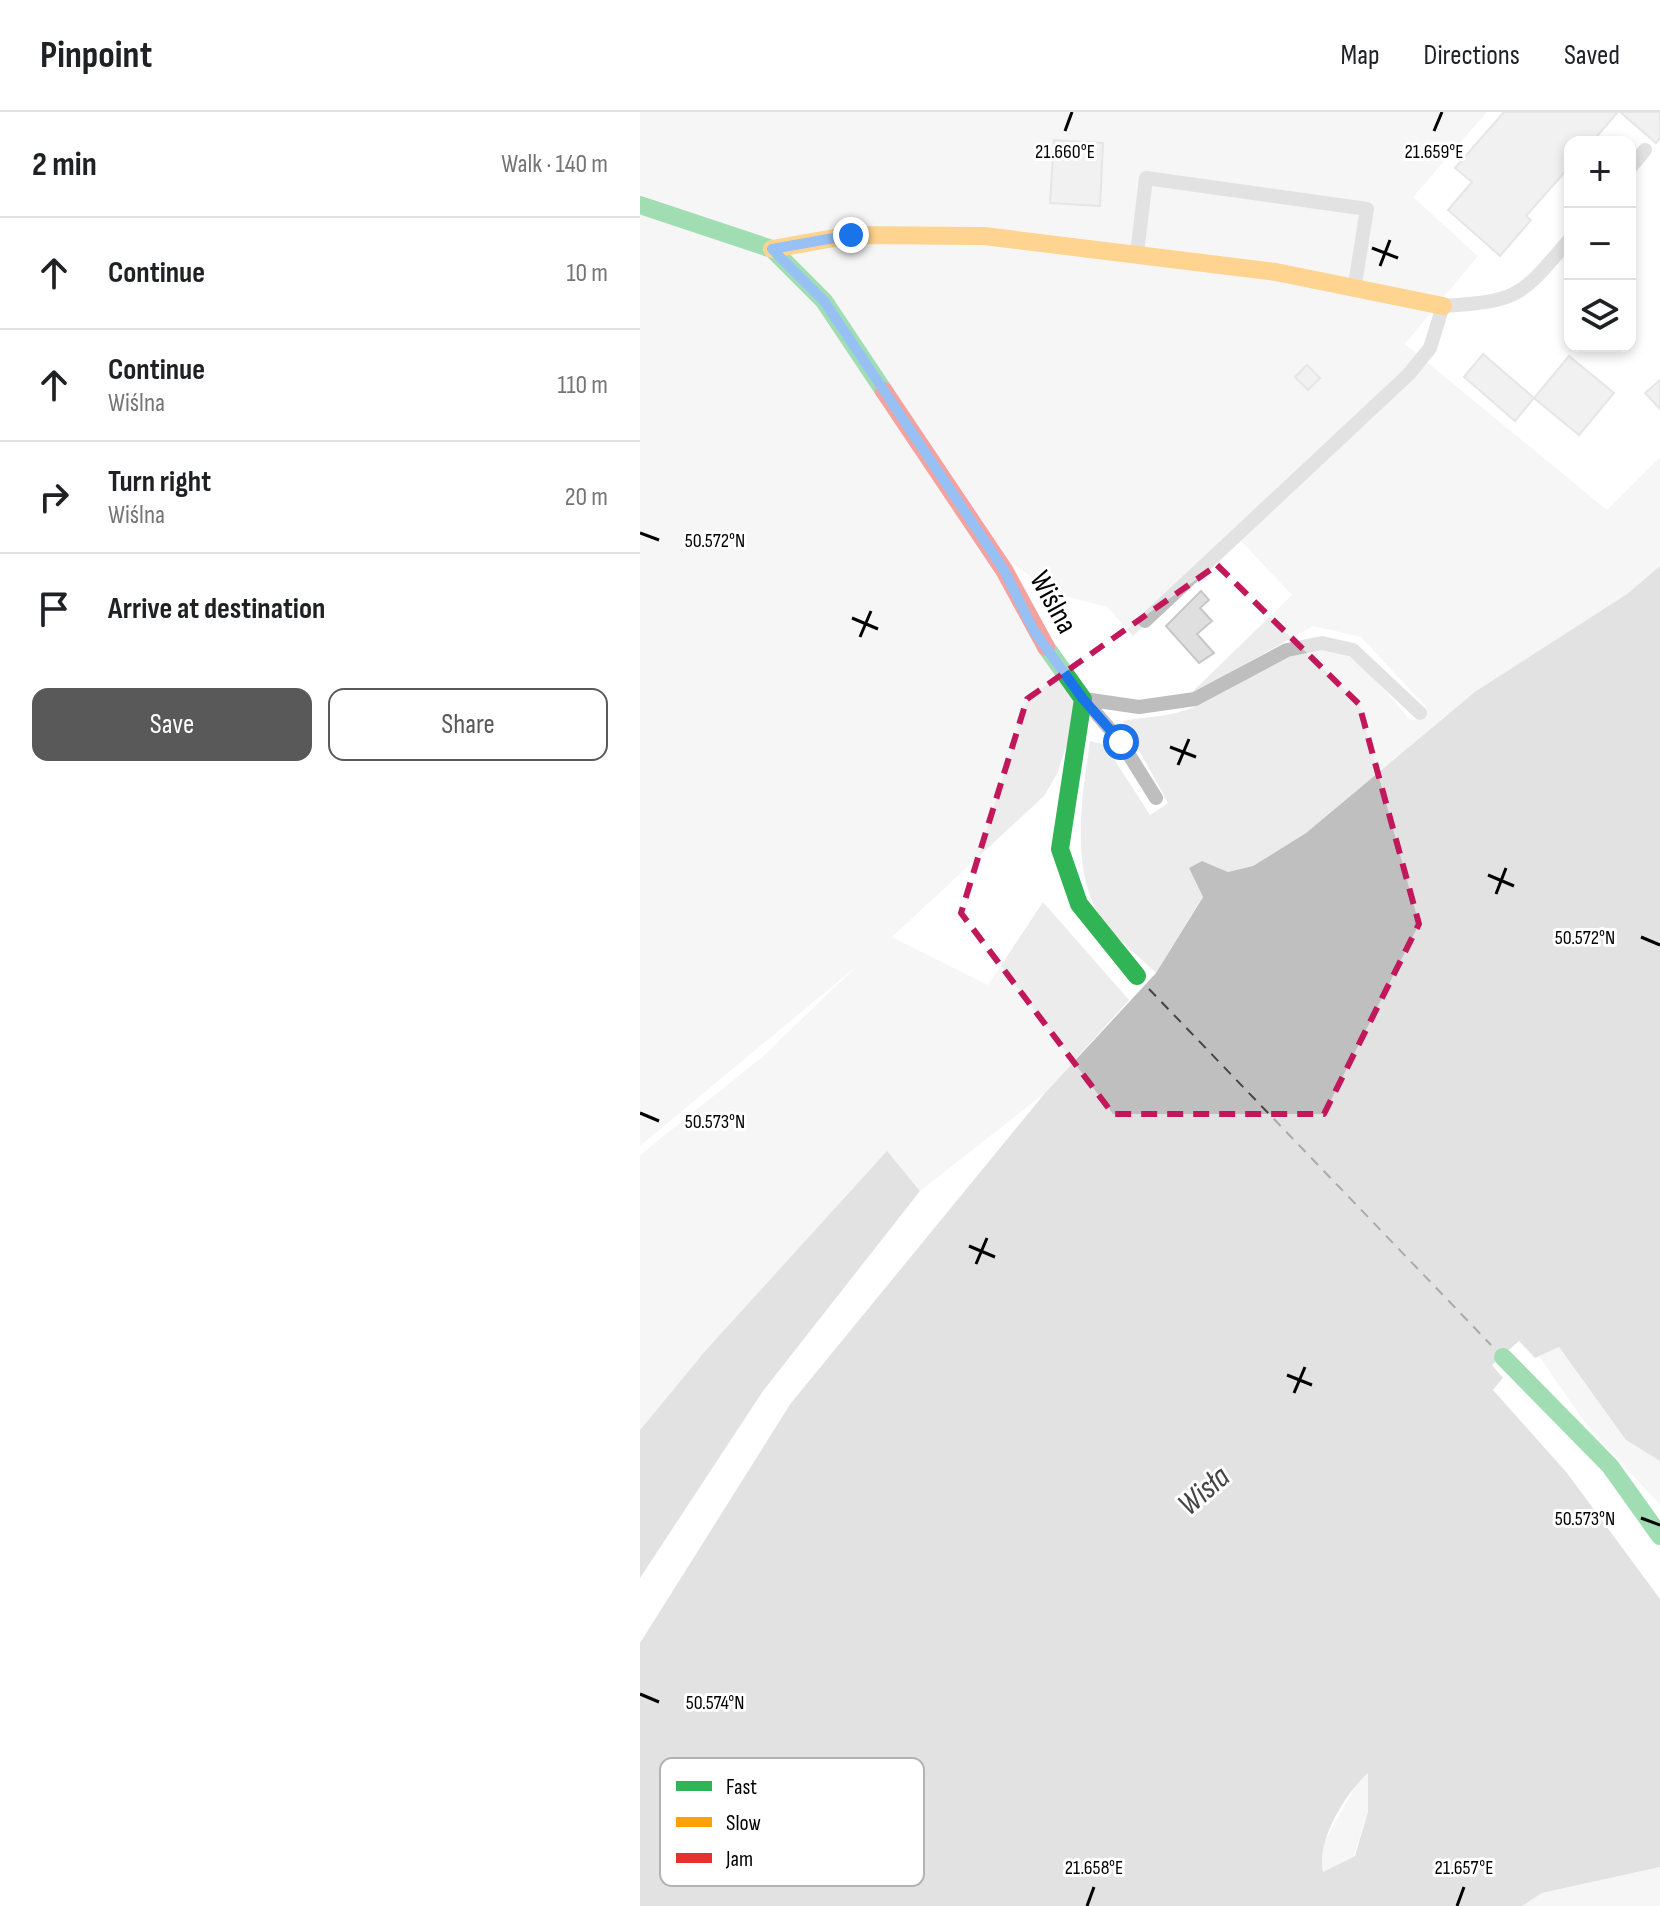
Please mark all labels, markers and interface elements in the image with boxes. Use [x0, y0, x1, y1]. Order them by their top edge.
text: Pinpoint [40, 33, 152, 78]
text: Map [1341, 39, 1380, 72]
text: Directions [1424, 39, 1520, 72]
text: Saved [1564, 39, 1620, 72]
map controls [1564, 136, 1636, 352]
button: + [1564, 136, 1636, 208]
text: 21.660°E [1035, 140, 1095, 164]
text: 21.659°E [1404, 140, 1464, 164]
text: 2 min [32, 144, 97, 185]
text: Walk · 140 m [501, 149, 608, 180]
button: − [1564, 208, 1636, 280]
route end [833, 217, 869, 253]
icon: ahead [32, 251, 76, 295]
text: Continue [108, 255, 205, 291]
text: 10 m [566, 258, 608, 289]
button: layers [1564, 280, 1636, 352]
text: Continue [108, 352, 205, 388]
icon: ahead [32, 363, 76, 407]
text: 110 m [557, 370, 608, 401]
text: Wiślna [108, 388, 165, 419]
text: Turn right [108, 464, 211, 500]
icon: right [32, 475, 76, 519]
text: 20 m [565, 482, 608, 513]
text: Wiślna [108, 500, 165, 531]
text: 50.572°N [685, 529, 745, 553]
street label: Wiślna [1021, 565, 1085, 640]
icon: arrive [32, 587, 76, 631]
text: Arrive at destination [108, 591, 325, 627]
button: Save [32, 688, 312, 761]
button: Share [328, 688, 608, 761]
route start [1103, 724, 1139, 760]
text: 50.572°N [1555, 926, 1615, 950]
text: 50.573°N [685, 1110, 745, 1134]
water label: Wisła [1170, 1458, 1238, 1524]
text: 50.573°N [1555, 1507, 1615, 1531]
text: 50.574°N [686, 1691, 744, 1715]
legend [660, 1758, 924, 1886]
text: Fast [726, 1774, 757, 1801]
text: Slow [726, 1810, 761, 1837]
text: Jam [725, 1846, 753, 1873]
text: 21.658°E [1065, 1856, 1123, 1880]
text: 21.657°E [1435, 1856, 1493, 1880]

